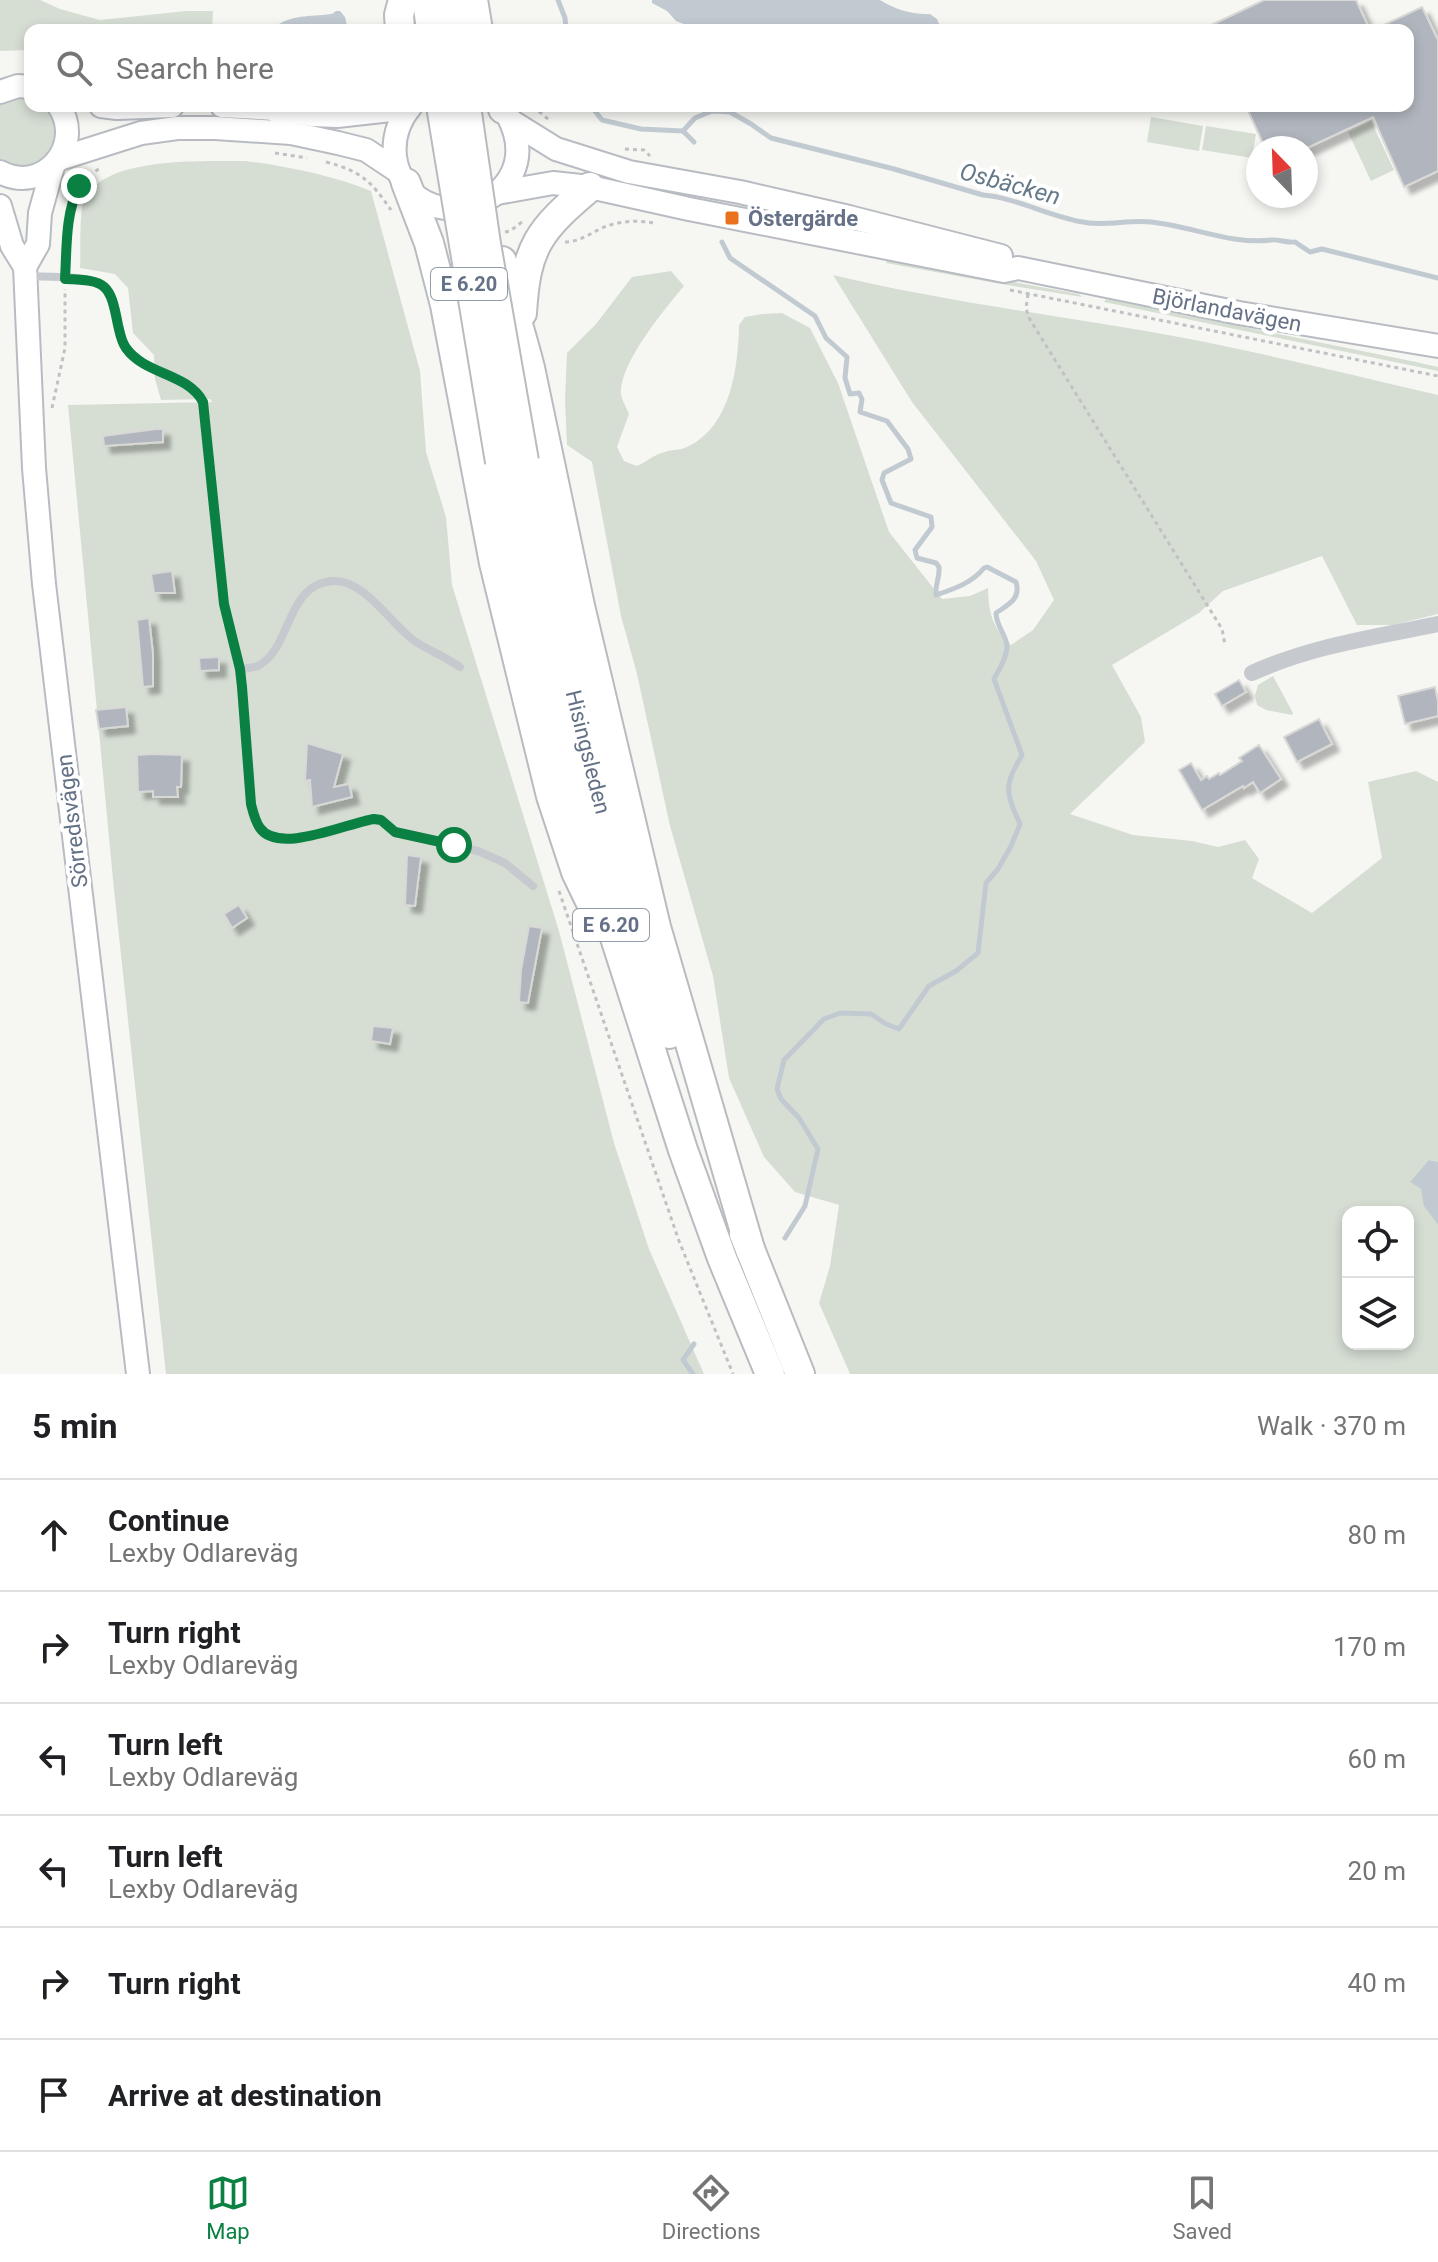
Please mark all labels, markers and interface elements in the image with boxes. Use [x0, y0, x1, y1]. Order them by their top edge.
search box [24, 24, 1414, 112]
icon: search [52, 46, 96, 90]
text: Search here [116, 51, 274, 86]
north arrow [1246, 136, 1318, 208]
water label: Osbäcken [957, 157, 1063, 211]
route end [61, 168, 97, 204]
place label: Östergärde [748, 206, 858, 231]
marker: Östergärde [723, 209, 741, 227]
road number: E 6.20 [431, 268, 507, 300]
street label: Björlandavägen [1150, 283, 1304, 337]
street label: Hisingsleden [561, 687, 615, 817]
street label: Sörredsvägen [51, 753, 93, 889]
route start [436, 827, 472, 863]
road number: E 6.20 [573, 909, 649, 941]
map controls [1342, 1206, 1414, 1350]
button: locate [1342, 1206, 1414, 1278]
button: layers [1342, 1278, 1414, 1350]
text: 5 min [32, 1406, 117, 1446]
text: Walk · 370 m [1257, 1411, 1406, 1441]
text: Continue [108, 1503, 229, 1538]
icon: ahead [32, 1513, 76, 1557]
text: 80 m [1348, 1520, 1406, 1550]
text: Lexby Odlareväg [108, 1538, 298, 1568]
text: Turn right [108, 1615, 241, 1650]
icon: right [32, 1625, 76, 1669]
text: 170 m [1333, 1632, 1406, 1662]
text: Lexby Odlareväg [108, 1650, 298, 1680]
text: Turn left [108, 1727, 223, 1762]
icon: left [32, 1737, 76, 1781]
text: 60 m [1348, 1744, 1406, 1774]
text: Lexby Odlareväg [108, 1762, 298, 1792]
text: Turn left [108, 1839, 223, 1874]
icon: left [32, 1849, 76, 1893]
text: 20 m [1348, 1856, 1406, 1886]
text: Lexby Odlareväg [108, 1874, 298, 1904]
icon: right [32, 1961, 76, 2005]
text: Turn right [108, 1966, 241, 2001]
text: 40 m [1348, 1968, 1406, 1998]
icon: arrive [32, 2073, 76, 2117]
text: Arrive at destination [108, 2078, 382, 2113]
tab: Map [206, 2171, 250, 2244]
tab: Directions [662, 2171, 761, 2244]
tab: Saved [1173, 2171, 1232, 2244]

